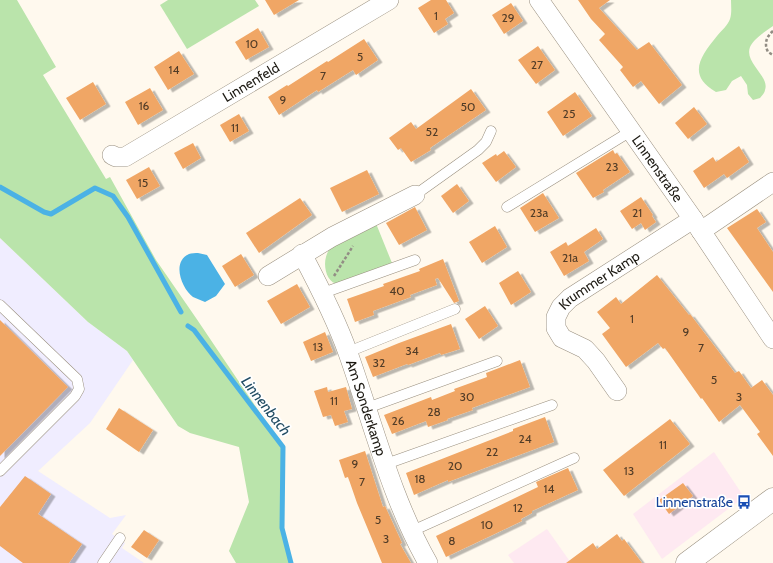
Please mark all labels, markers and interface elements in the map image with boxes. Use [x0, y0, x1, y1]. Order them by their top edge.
house number: 1 [434, 8, 438, 23]
house number: 29 [501, 10, 515, 25]
house number: 10 [246, 36, 258, 51]
house number: 5 [357, 49, 363, 64]
house number: 27 [531, 57, 543, 72]
street label: Linnenfeld [219, 58, 283, 106]
house number: 14 [169, 62, 179, 77]
house number: 7 [320, 68, 326, 83]
house number: 9 [280, 92, 287, 107]
house number: 16 [139, 98, 150, 113]
house number: 50 [461, 99, 475, 114]
house number: 25 [563, 106, 575, 121]
house number: 11 [231, 120, 239, 135]
house number: 52 [426, 124, 438, 139]
street label: Linnenstraße [628, 132, 687, 205]
house number: 23 [606, 159, 618, 174]
house number: 15 [138, 175, 148, 190]
house number: 23a [530, 205, 549, 220]
house number: 21 [632, 205, 642, 220]
street label: Krummer Kamp [555, 247, 643, 313]
house number: 21a [562, 250, 578, 265]
house number: 40 [389, 283, 405, 298]
house number: 1 [630, 311, 634, 326]
house number: 9 [683, 324, 690, 339]
house number: 13 [313, 339, 323, 354]
house number: 7 [698, 340, 704, 355]
house number: 34 [405, 343, 419, 358]
house number: 32 [373, 355, 385, 370]
street label: Am Sonderkamp [342, 357, 391, 458]
house number: 5 [711, 372, 717, 387]
water label: Linnenbach [237, 373, 295, 439]
house number: 30 [460, 389, 474, 404]
house number: 3 [736, 389, 742, 404]
house number: 11 [330, 393, 338, 408]
house number: 28 [427, 404, 441, 419]
house number: 26 [391, 413, 405, 428]
house number: 24 [518, 431, 532, 446]
house number: 11 [659, 437, 667, 452]
house number: 22 [486, 444, 498, 459]
house number: 9 [352, 456, 359, 471]
house number: 20 [448, 458, 462, 473]
house number: 13 [624, 463, 634, 478]
house number: 18 [414, 471, 426, 486]
house number: 7 [359, 474, 365, 489]
house number: 14 [544, 481, 554, 496]
place label: Linnenstraße [656, 493, 733, 511]
bus stop icon: Linnenstraße [736, 494, 752, 510]
house number: 12 [513, 500, 523, 515]
house number: 5 [375, 512, 381, 527]
house number: 10 [481, 517, 493, 532]
house number: 3 [383, 531, 389, 546]
house number: 8 [448, 533, 456, 548]

